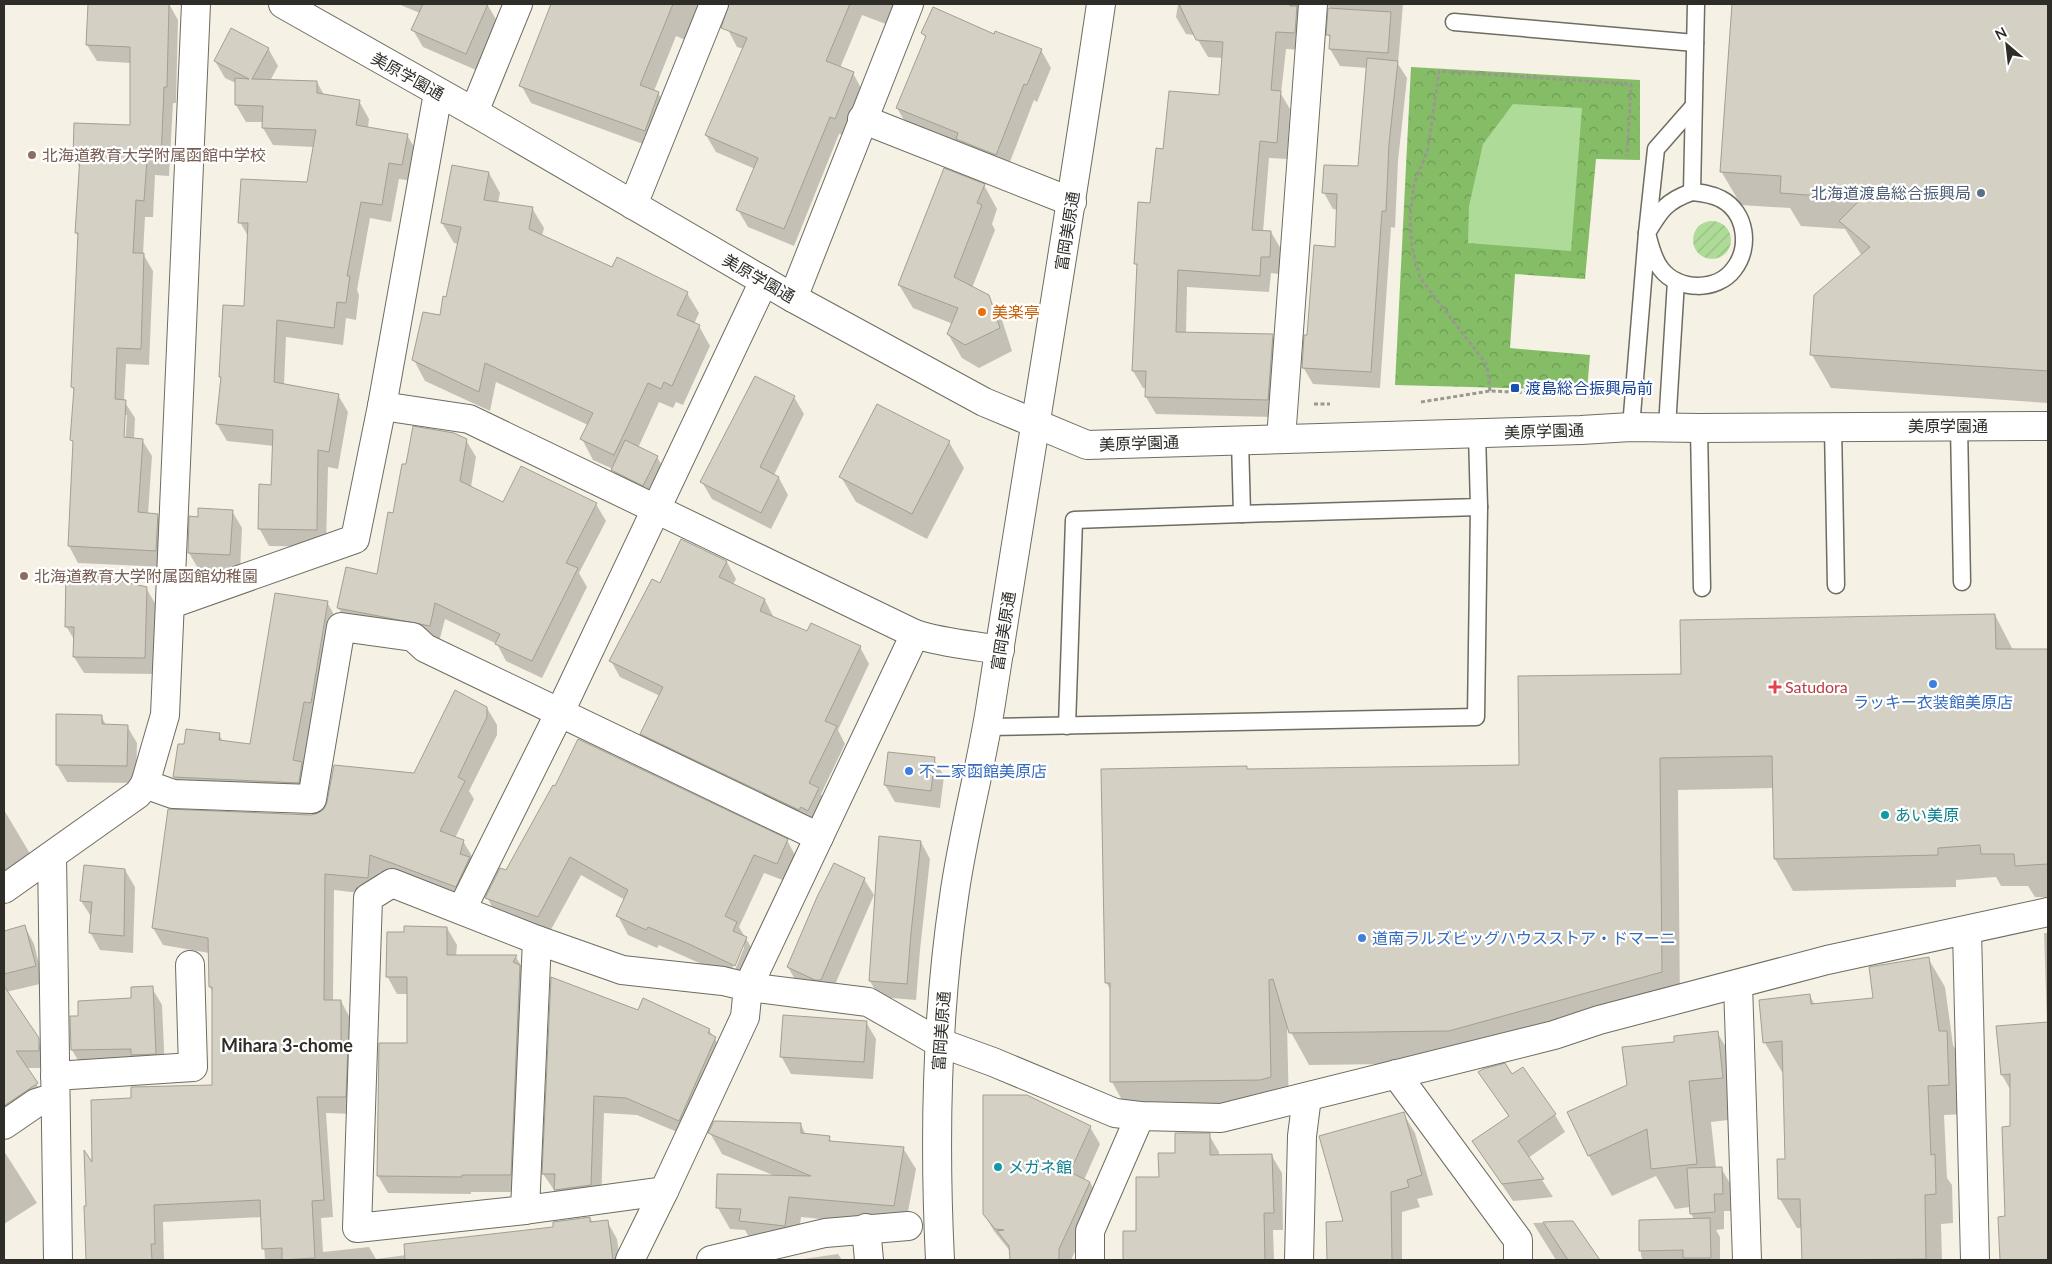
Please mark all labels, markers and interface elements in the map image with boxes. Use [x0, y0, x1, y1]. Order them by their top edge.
north arrow [1982, 20, 2032, 70]
text: N [1992, 23, 2009, 43]
street label: 美原学園通 [369, 48, 448, 103]
place label: 北海道教育大学附属函館中学校 [42, 145, 266, 164]
marker: 北海道教育大学附属函館中学校 [26, 149, 38, 161]
place label: 北海道渡島総合振興局 [1811, 183, 1971, 202]
marker: 北海道渡島総合振興局 [1975, 187, 1987, 199]
street label: 富岡美原通 [1051, 190, 1082, 272]
street label: 美原学園通 [720, 249, 799, 306]
place label: 美楽亭 [992, 302, 1040, 321]
marker: 美楽亭 [976, 306, 988, 318]
place label: 渡島総合振興局前 [1525, 378, 1653, 397]
marker: 渡島総合振興局前 [1509, 382, 1521, 394]
street label: 美原学園通 [1908, 416, 1988, 435]
street label: 美原学園通 [1504, 420, 1584, 441]
street label: 美原学園通 [1099, 432, 1179, 453]
place label: 北海道教育大学附属函館幼稚園 [34, 566, 258, 585]
marker: 北海道教育大学附属函館幼稚園 [18, 570, 30, 582]
street label: 富岡美原通 [987, 590, 1018, 672]
place label: Satudora [1785, 677, 1848, 696]
marker: ラッキー衣装館美原店 [1927, 678, 1939, 690]
marker: Satudora [1769, 681, 1781, 693]
place label: ラッキー衣装館美原店 [1853, 692, 2013, 711]
place label: 不二家函館美原店 [919, 761, 1047, 780]
marker: 不二家函館美原店 [903, 765, 915, 777]
place label: あい美原 [1895, 805, 1959, 824]
marker: あい美原 [1879, 809, 1891, 821]
place label: 道南ラルズビッグハウスストア・ドマーニ [1372, 928, 1676, 947]
marker: 道南ラルズビッグハウスストア・ドマーニ [1356, 932, 1368, 944]
street label: 富岡美原通 [928, 990, 953, 1072]
district label: Mihara 3-chome [221, 1034, 353, 1056]
place label: メガネ館 [1008, 1157, 1072, 1176]
marker: メガネ館 [992, 1161, 1004, 1173]

